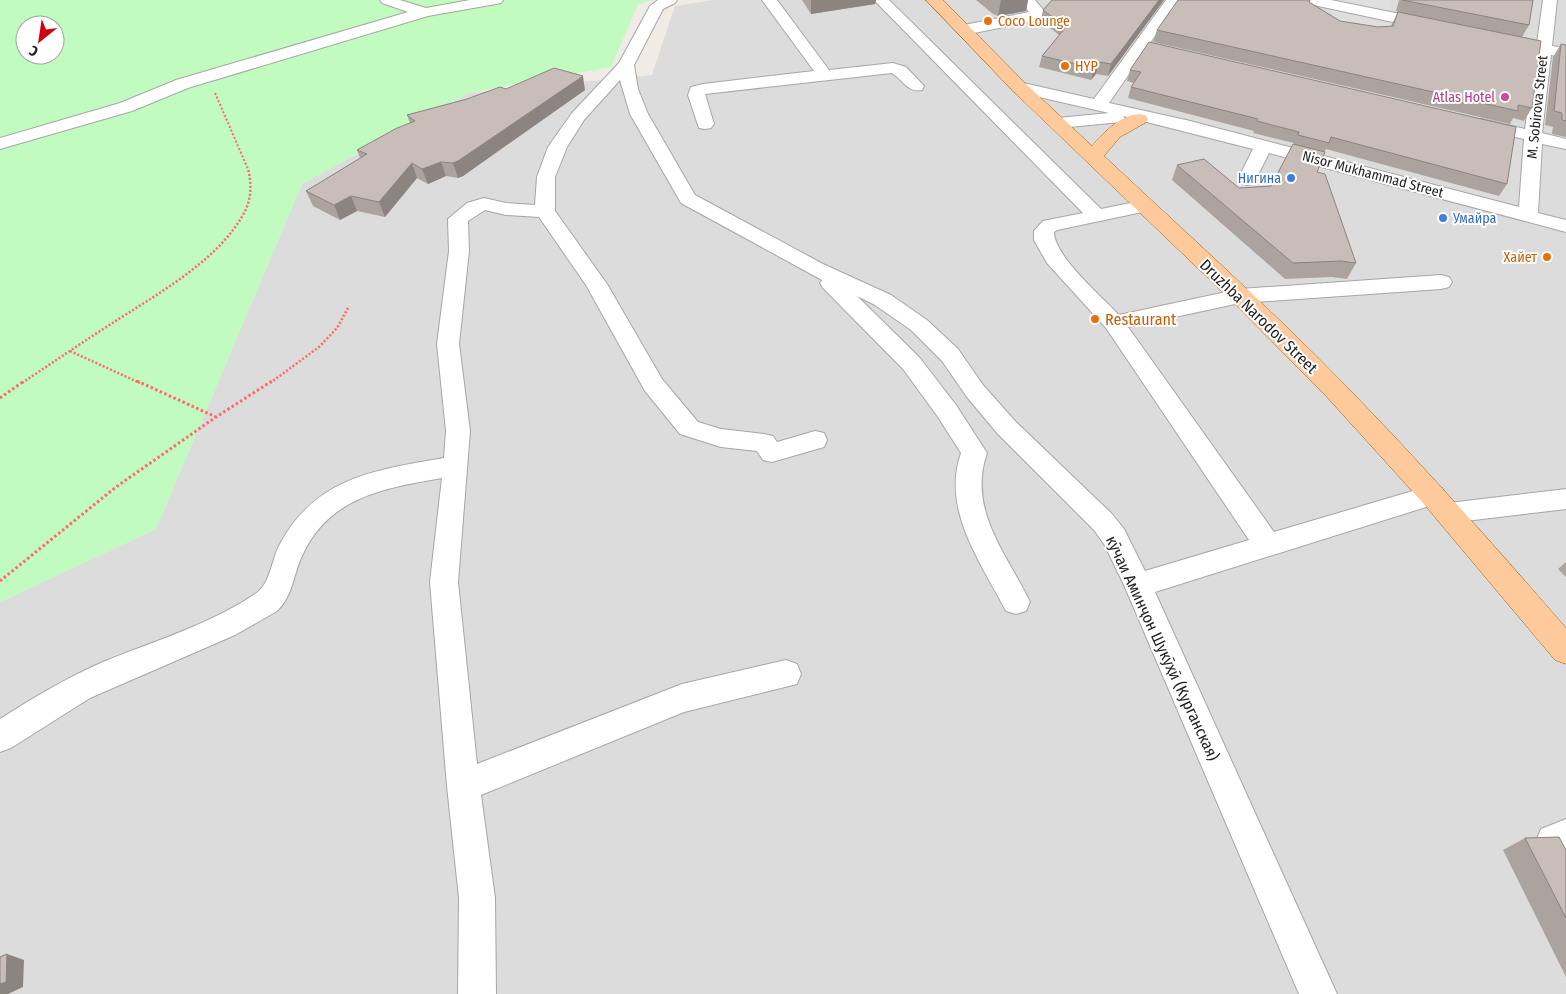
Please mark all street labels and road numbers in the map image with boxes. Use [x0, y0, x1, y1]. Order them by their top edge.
street label: M. Sobirova Street [1524, 54, 1551, 160]
street label: Nisor Mukhammad Street [1301, 147, 1446, 202]
street label: Druzhba Narodov Street [1196, 255, 1322, 378]
street label: кӯчаи Аминҷон Шукӯҳӣ (Курганская) [1102, 533, 1223, 764]

